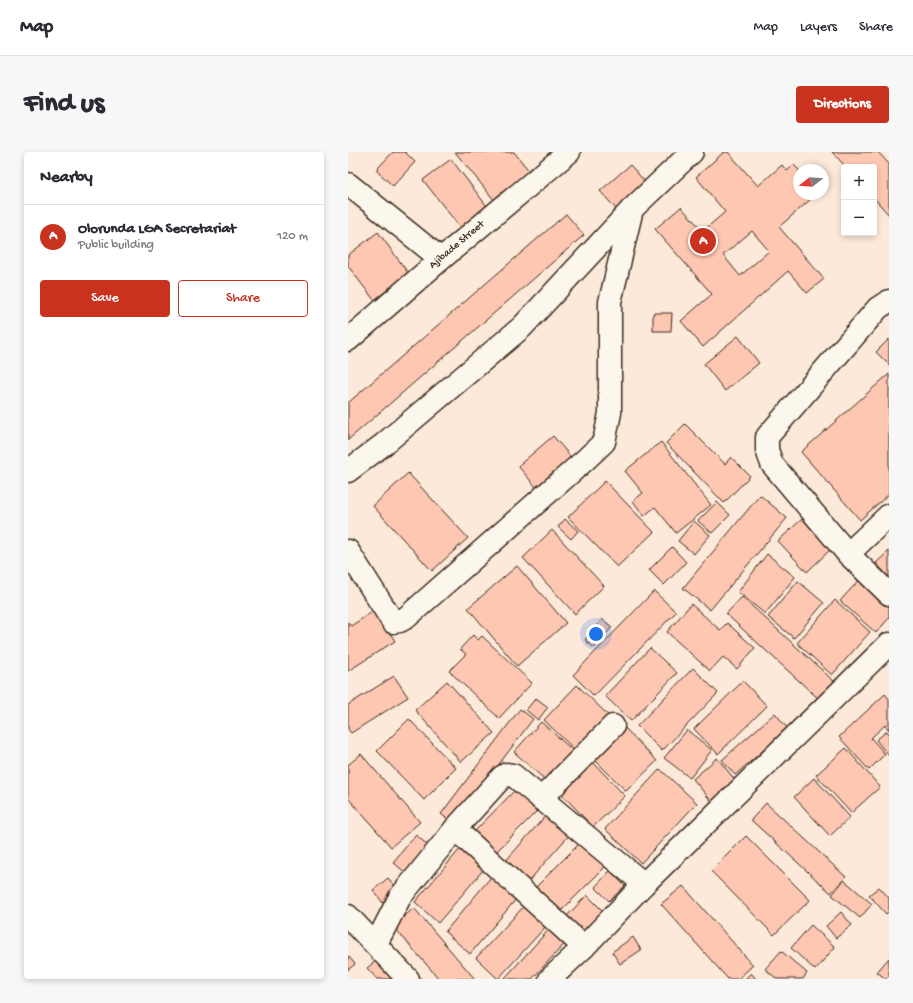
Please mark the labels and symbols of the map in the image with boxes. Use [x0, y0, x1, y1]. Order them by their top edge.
north arrow [793, 164, 829, 200]
street label: Ajibade Street [427, 218, 488, 271]
pin: A [690, 226, 716, 256]
your location [586, 624, 606, 644]

